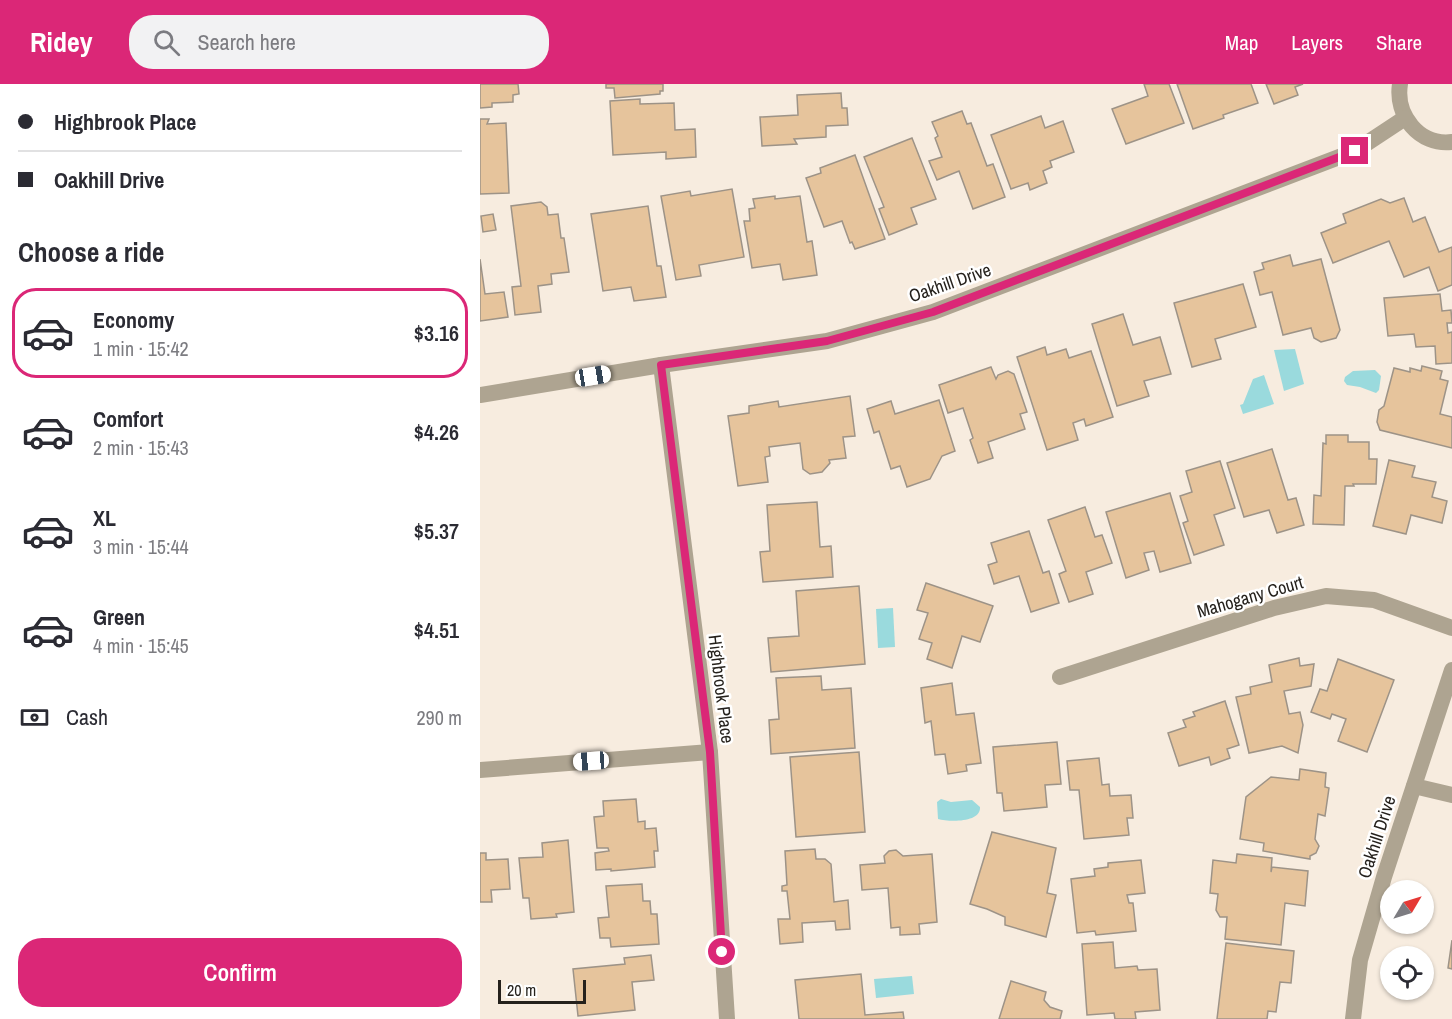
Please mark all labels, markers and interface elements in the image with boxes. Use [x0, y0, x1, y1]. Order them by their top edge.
search box [129, 15, 549, 69]
text: Ridey [30, 23, 93, 61]
icon: search [150, 26, 183, 59]
text: Search here [198, 27, 296, 57]
text: Map [1225, 28, 1258, 57]
text: Layers [1291, 28, 1343, 57]
text: Share [1376, 28, 1422, 57]
text: Highbrook Place [54, 107, 196, 137]
route end [1341, 137, 1368, 164]
text: Oakhill Drive [54, 165, 164, 195]
text: Choose a ride [18, 234, 164, 270]
street label: Oakhill Drive [905, 257, 994, 308]
text: Economy [93, 305, 174, 335]
icon: car [21, 306, 75, 360]
text: $3.16 [414, 318, 459, 348]
text: 1 min · 15:42 [93, 335, 189, 362]
car [574, 364, 612, 388]
text: Comfort [93, 404, 163, 434]
icon: car [21, 405, 75, 459]
text: $4.26 [414, 417, 459, 447]
text: 2 min · 15:43 [93, 434, 189, 461]
text: XL [93, 503, 116, 533]
icon: car [21, 504, 75, 558]
text: $5.37 [414, 516, 459, 546]
text: 3 min · 15:44 [93, 533, 189, 560]
street label: Mahogany Court [1194, 569, 1306, 624]
text: Green [93, 602, 145, 632]
icon: car [21, 603, 75, 657]
text: $4.51 [414, 615, 459, 645]
text: 4 min · 15:45 [93, 632, 189, 659]
street label: Highbrook Place [702, 633, 741, 745]
icon: cash [18, 701, 51, 734]
text: Cash [66, 702, 108, 732]
text: 290 m [416, 704, 462, 731]
car [572, 751, 610, 771]
street label: Oakhill Drive [1351, 792, 1402, 881]
north arrow [1380, 880, 1434, 934]
map controls [1380, 880, 1434, 1000]
button: Confirm [18, 938, 462, 1007]
route start [708, 938, 735, 965]
button: locate [1380, 946, 1434, 1000]
scale bar [498, 977, 586, 1004]
text: 20 m [507, 979, 536, 1001]

